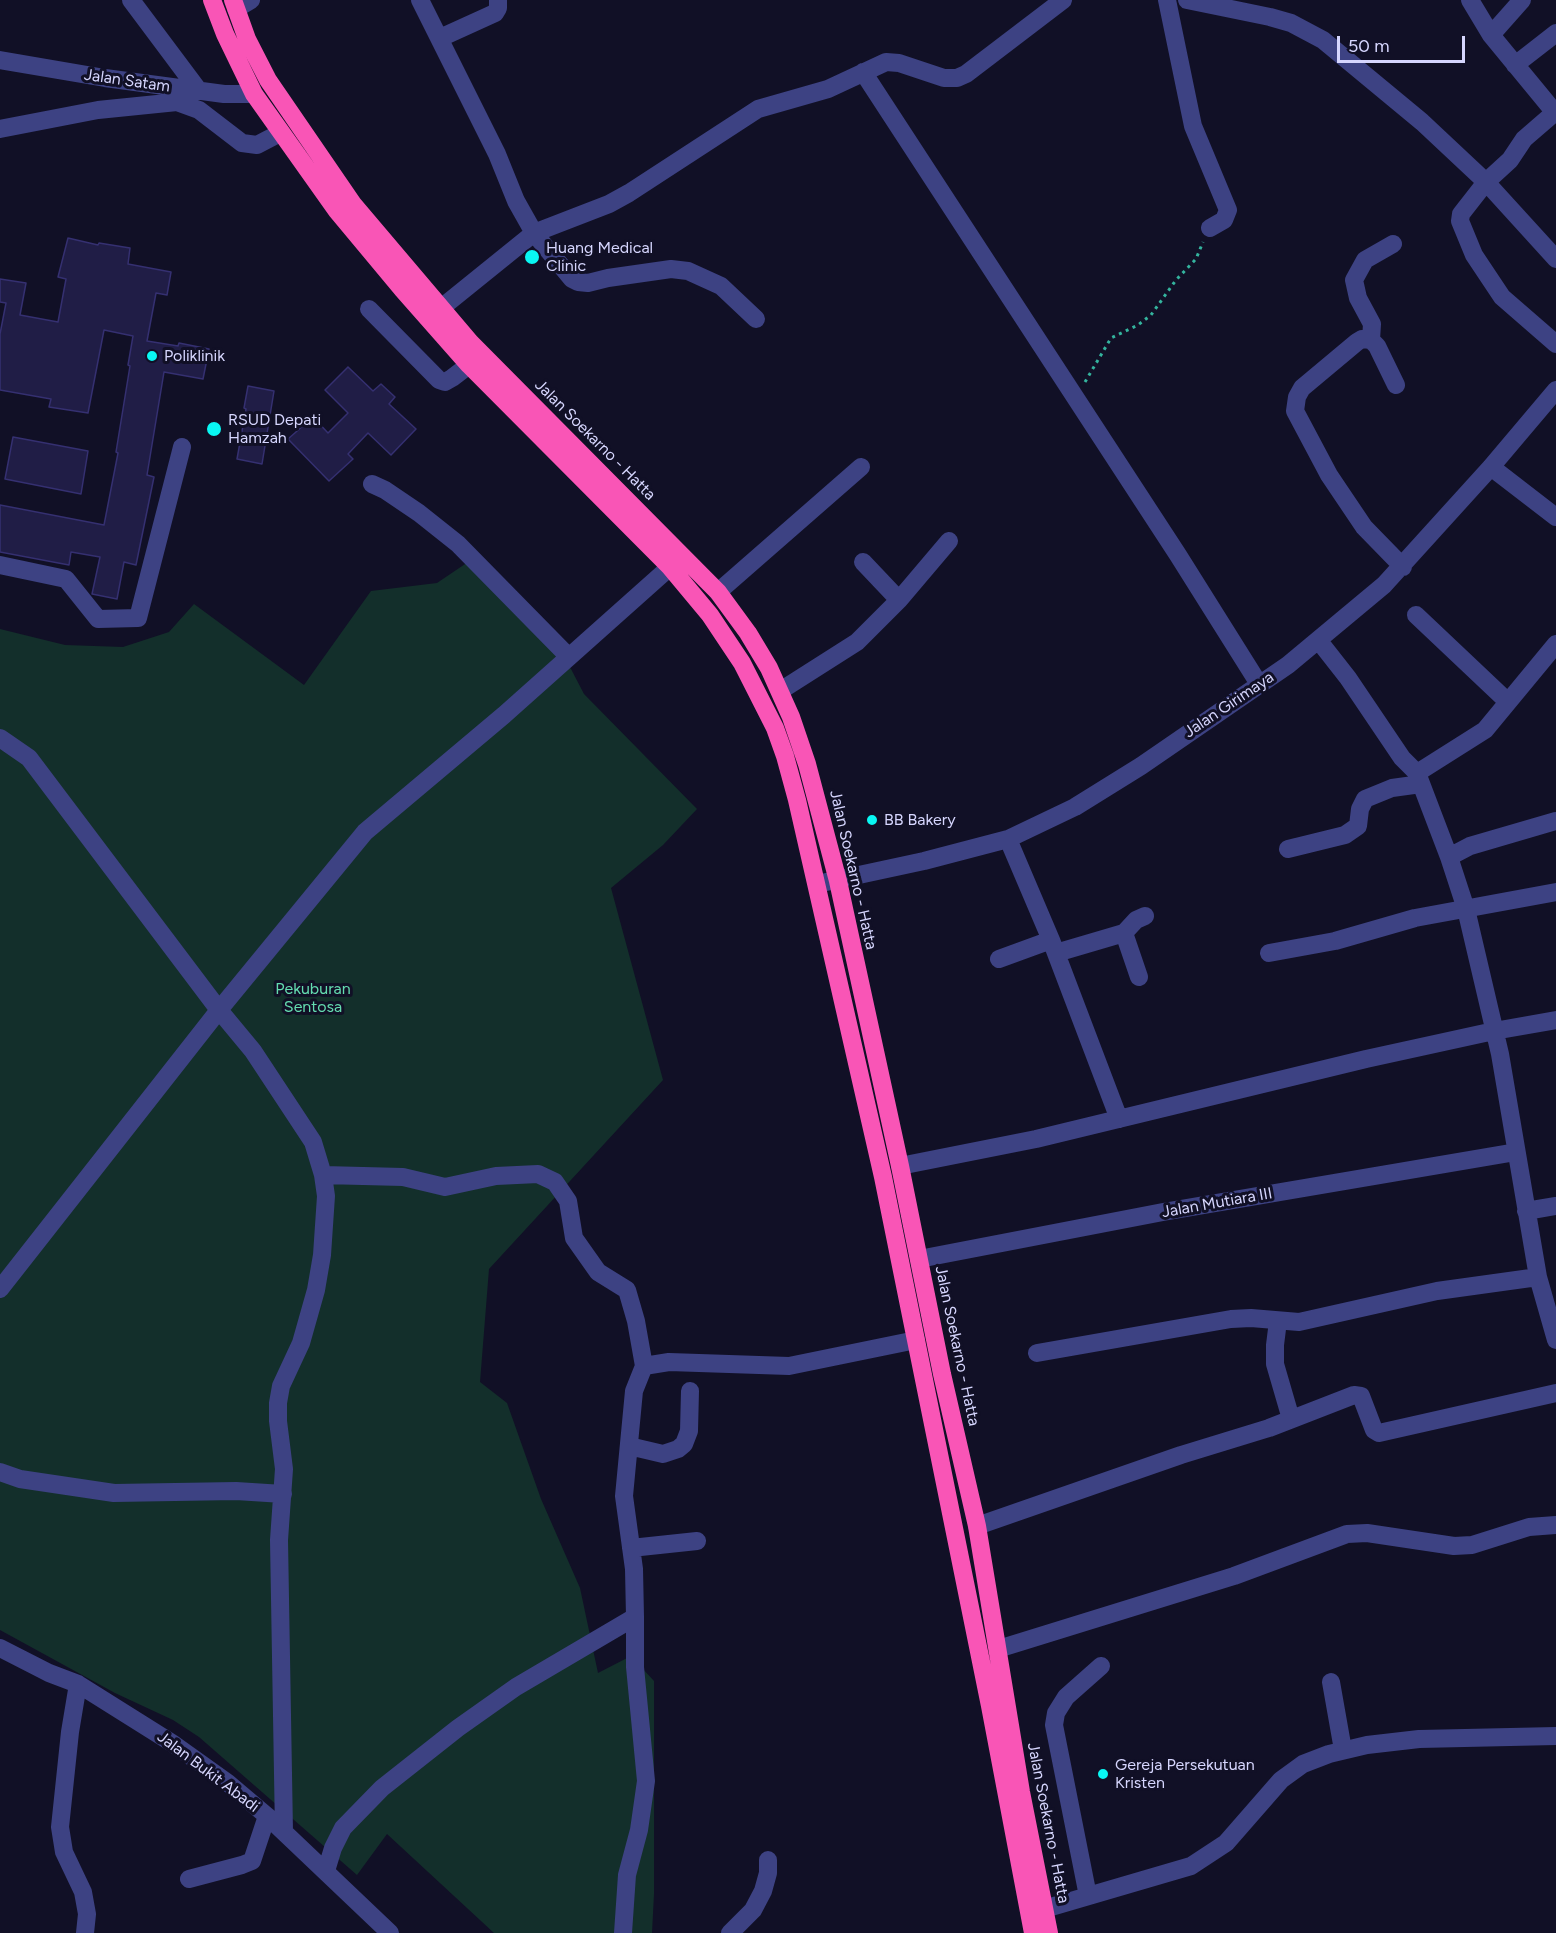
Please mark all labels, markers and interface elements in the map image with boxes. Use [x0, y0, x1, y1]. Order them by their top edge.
scale bar [1340, 24, 1468, 62]
text: 50 m [1348, 35, 1390, 57]
street label: Jalan Satam [83, 65, 171, 97]
place label: Huang Medical Clinic [546, 238, 653, 276]
marker: Huang Medical Clinic [523, 248, 541, 266]
place label: Poliklinik [164, 346, 225, 366]
marker: Poliklinik [145, 349, 159, 363]
street label: Jalan Soekarno - Hatta [531, 376, 659, 504]
place label: RSUD Depati Hamzah [228, 410, 321, 448]
marker: RSUD Depati Hamzah [205, 420, 223, 438]
street label: Jalan Girimaya [1181, 668, 1277, 742]
street label: Jalan Soekarno - Hatta [825, 788, 881, 952]
place label: BB Bakery [884, 810, 956, 830]
marker: BB Bakery [865, 813, 879, 827]
park label: Pekuburan Sentosa [275, 979, 351, 1017]
street label: Jalan Mutiara III [1160, 1184, 1274, 1222]
street label: Jalan Soekarno - Hatta [931, 1264, 983, 1428]
street label: Jalan Bukit Abadi [153, 1727, 263, 1817]
street label: Jalan Soekarno - Hatta [1023, 1741, 1073, 1905]
place label: Gereja Persekutuan Kristen [1115, 1755, 1255, 1793]
marker: Gereja Persekutuan Kristen [1096, 1767, 1110, 1781]

